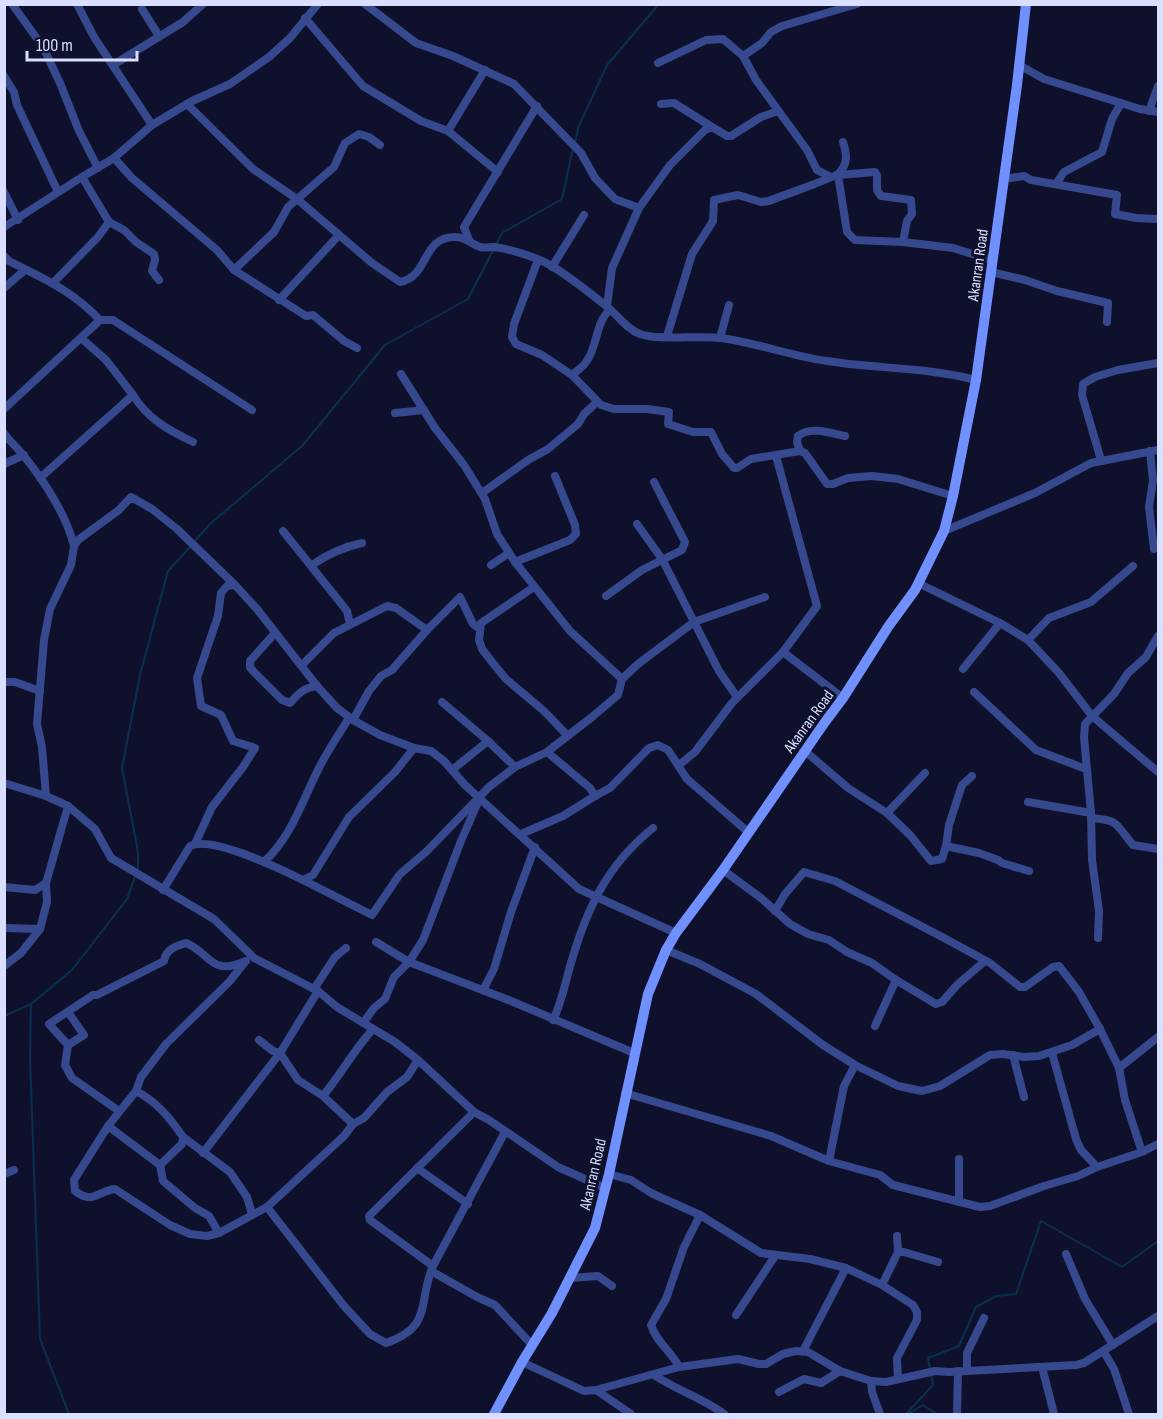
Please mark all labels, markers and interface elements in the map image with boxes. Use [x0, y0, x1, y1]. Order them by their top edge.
scale bar [27, 24, 136, 62]
text: 100 m [36, 35, 73, 56]
street label: Akanran Road [964, 228, 993, 304]
street label: Akanran Road [780, 687, 838, 758]
street label: Akanran Road [576, 1137, 611, 1213]

